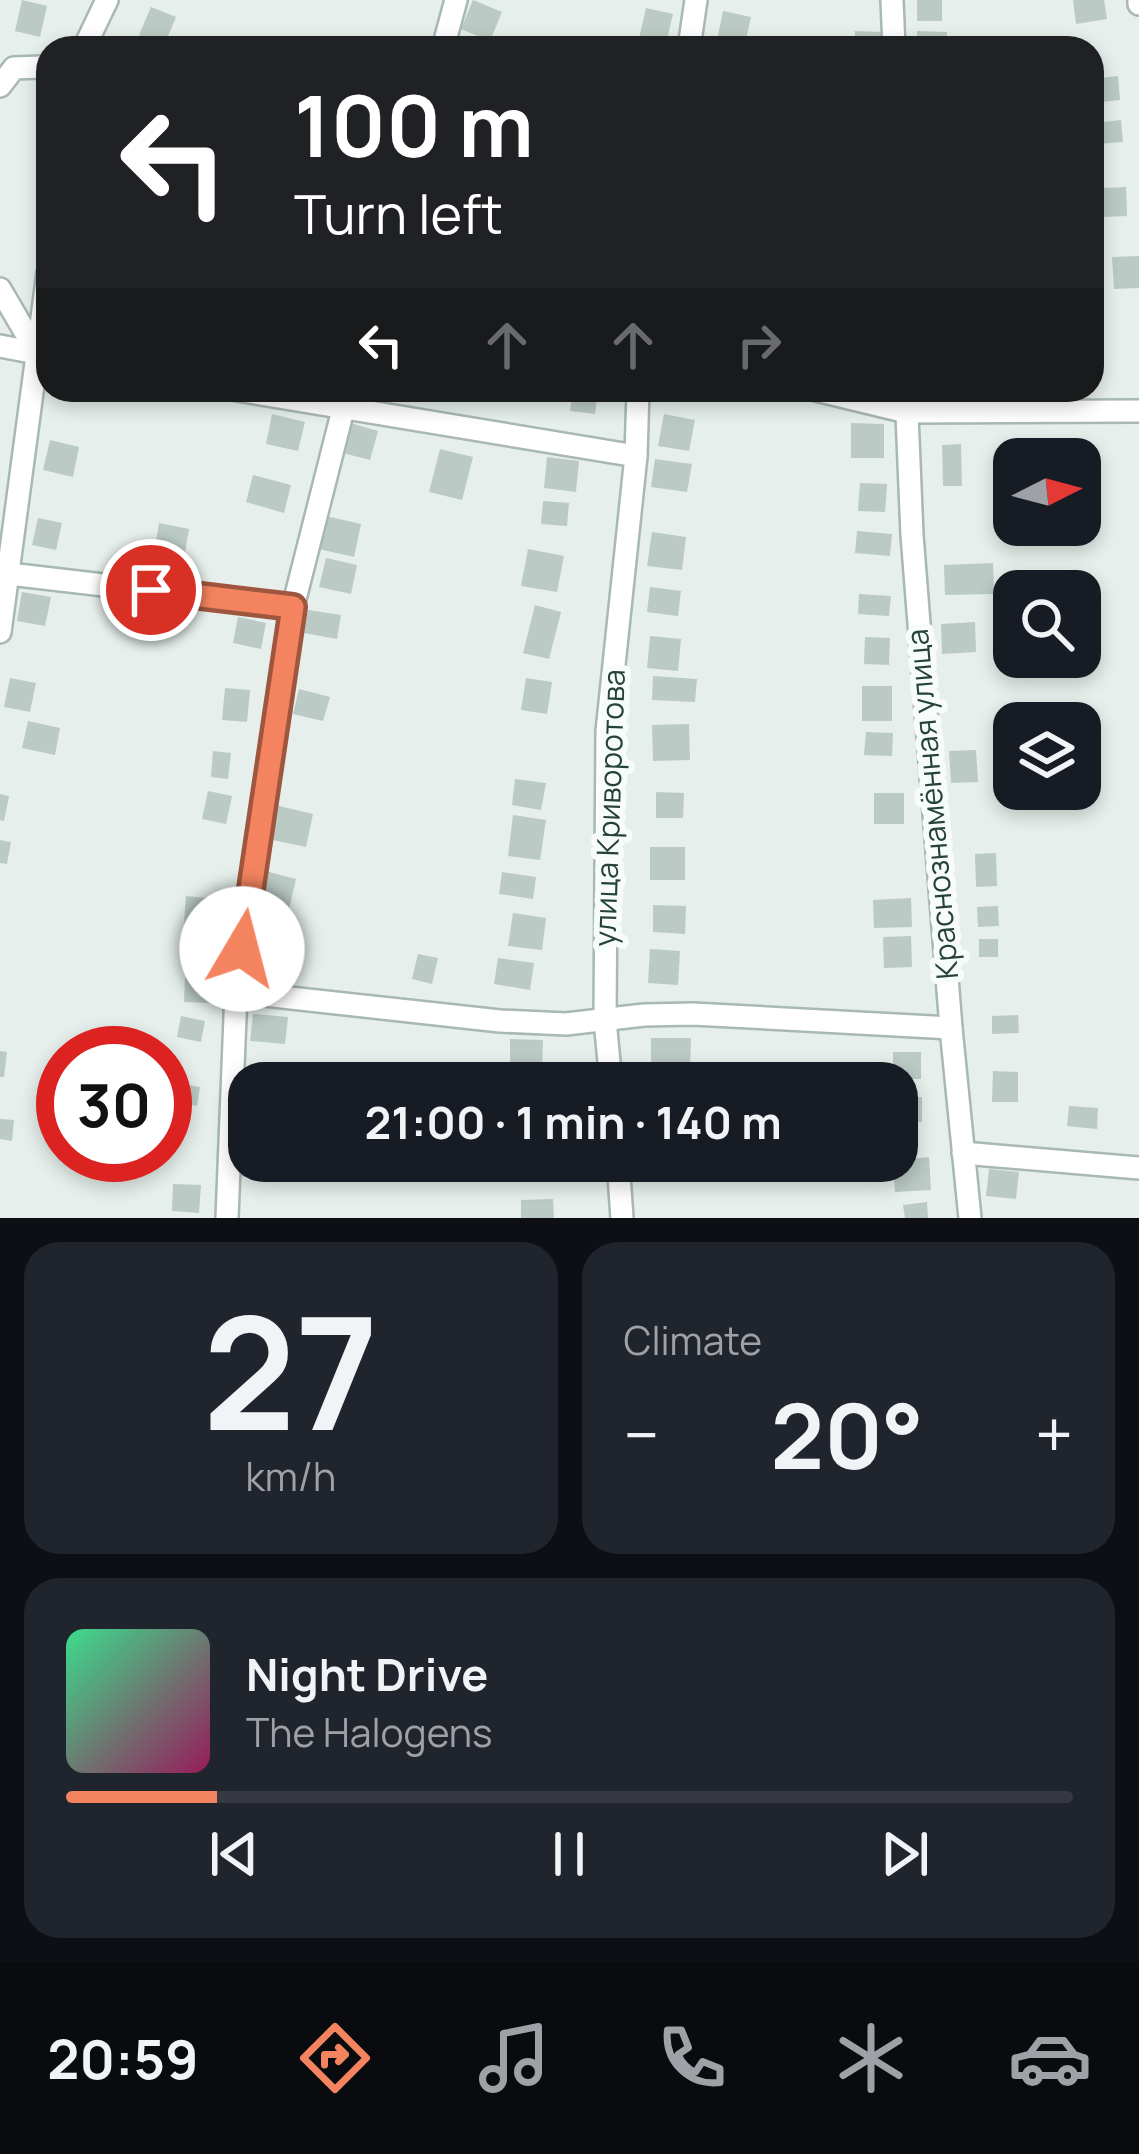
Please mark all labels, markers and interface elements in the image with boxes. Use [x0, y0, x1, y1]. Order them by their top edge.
text: 100 m [294, 67, 534, 182]
icon: left [96, 84, 252, 240]
text: Turn left [294, 176, 503, 250]
icon: left [348, 312, 414, 378]
icon: ahead [474, 312, 540, 378]
icon: ahead [600, 312, 666, 378]
icon: right [726, 312, 792, 378]
north arrow [993, 438, 1101, 546]
map controls [993, 438, 1101, 810]
pin [100, 539, 202, 641]
icon: arrive [118, 557, 184, 623]
button: search [993, 570, 1101, 678]
street label: Краснознамённая улица [896, 627, 967, 981]
street label: улица Криворотова [583, 668, 634, 947]
button: layers [993, 702, 1101, 810]
position arrow [179, 886, 305, 1012]
speed limit sign: 30 [36, 1026, 192, 1182]
text: 21:00 · 1 min · 140 m [364, 1091, 782, 1153]
text: 27 [203, 1264, 379, 1477]
text: Climate [624, 1313, 762, 1367]
text: 20° [770, 1373, 924, 1496]
text: − [624, 1389, 659, 1479]
text: + [1035, 1389, 1073, 1479]
text: km/h [245, 1449, 336, 1503]
text: Night Drive [246, 1643, 488, 1705]
text: The Halogens [246, 1705, 493, 1759]
icon: previous [201, 1821, 267, 1887]
icon: pause [536, 1821, 602, 1887]
icon: next [872, 1821, 938, 1887]
icon: directions [293, 2016, 377, 2100]
icon: music [472, 2016, 556, 2100]
icon: phone [650, 2016, 734, 2100]
icon: climate [829, 2016, 913, 2100]
icon: car [1008, 2016, 1092, 2100]
text: 20:59 [47, 2021, 199, 2095]

